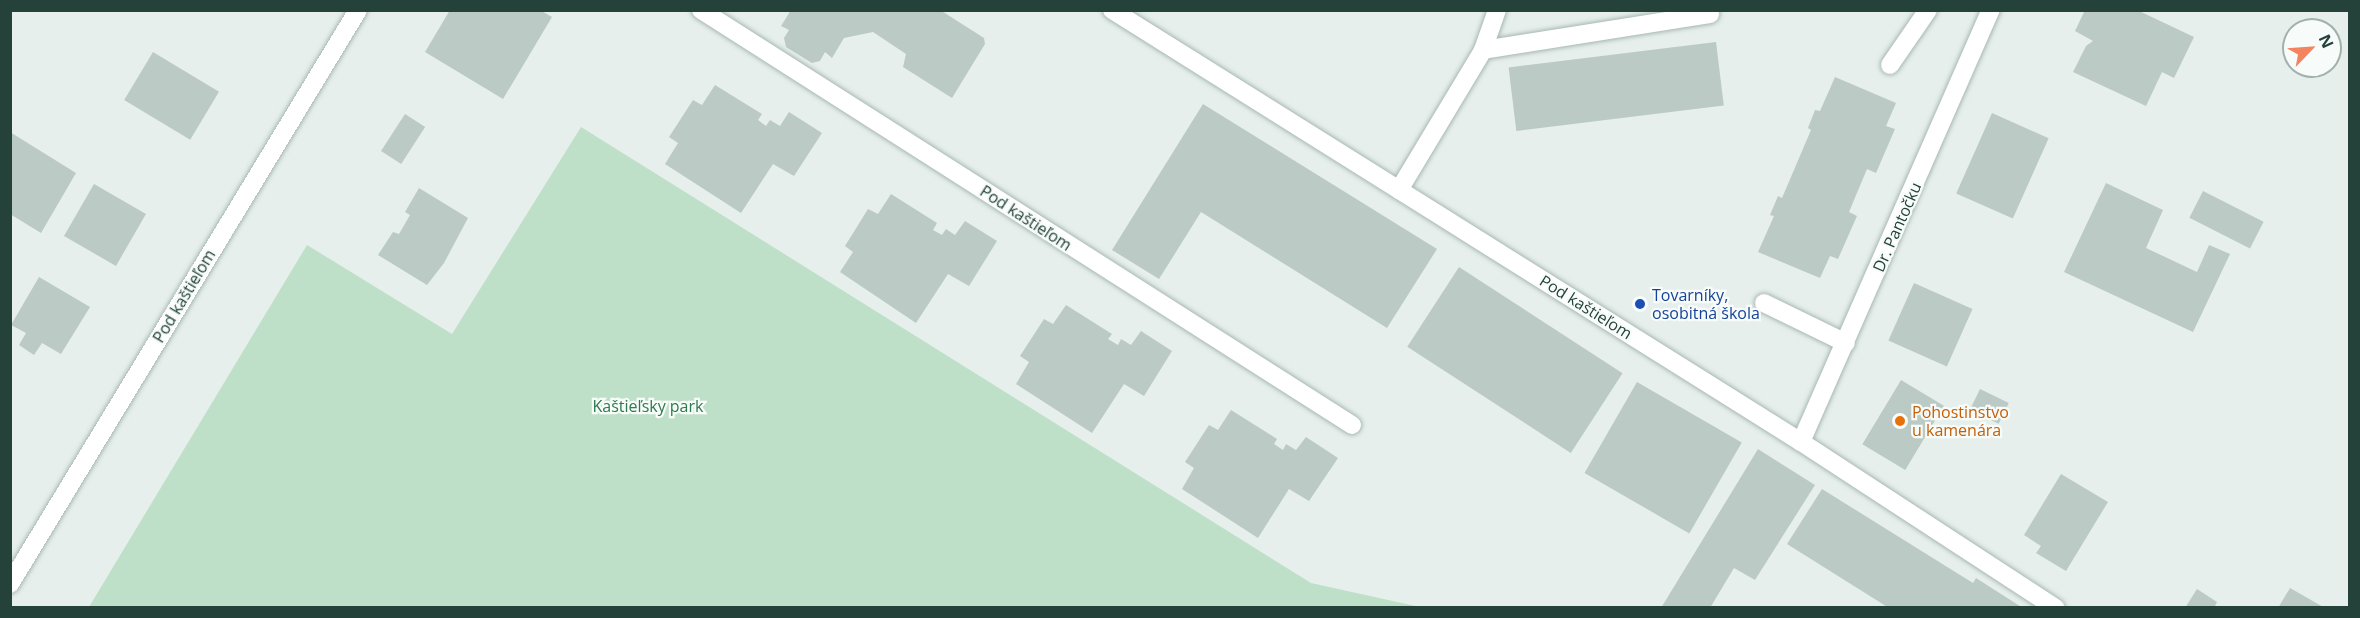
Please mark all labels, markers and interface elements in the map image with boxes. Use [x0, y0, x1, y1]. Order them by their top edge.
north arrow [2282, 18, 2342, 78]
text: N [2314, 31, 2339, 52]
street label: Dr. Pantočku [1869, 179, 1925, 275]
street label: Pod kaštieľom [977, 181, 1075, 255]
street label: Pod kaštieľom [149, 246, 219, 346]
street label: Pod kaštieľom [1536, 271, 1636, 343]
place label: Tovarníky, osobitná škola [1652, 285, 1760, 323]
marker: Tovarníky, osobitná škola [1633, 297, 1647, 311]
park label: Kaštieľsky park [593, 396, 703, 416]
place label: Pohostinstvo u kamenára [1912, 402, 2009, 440]
marker: Pohostinstvo u kamenára [1893, 414, 1907, 428]

